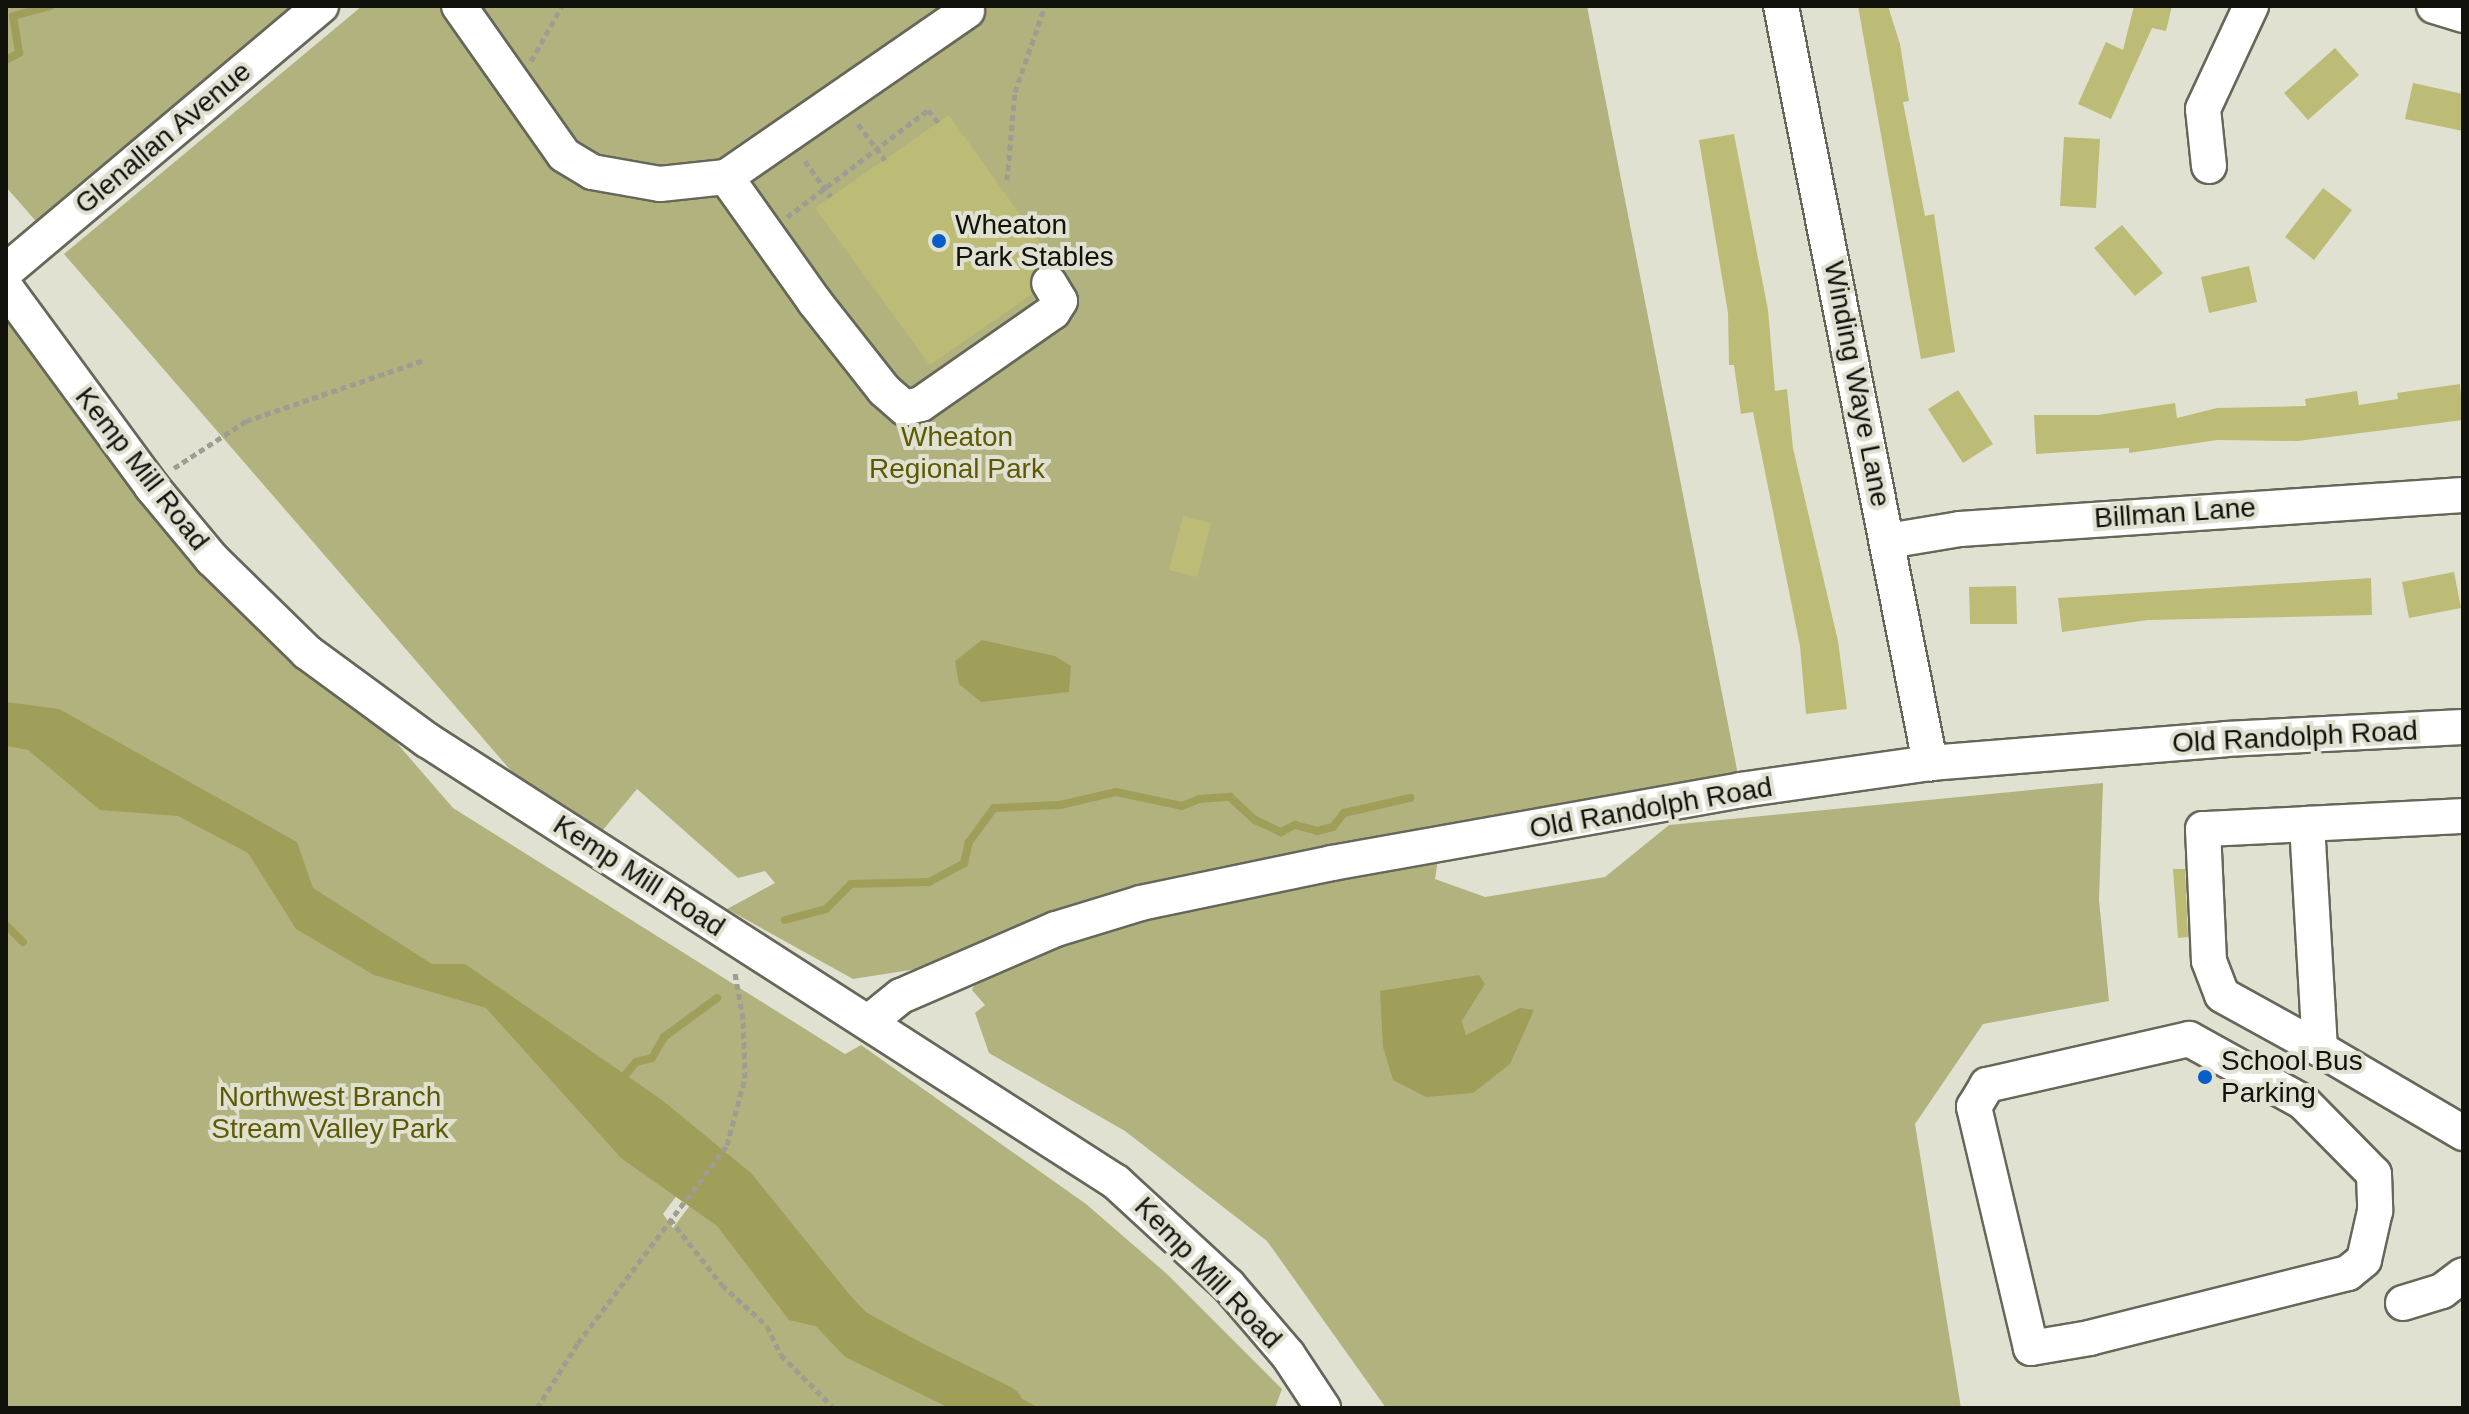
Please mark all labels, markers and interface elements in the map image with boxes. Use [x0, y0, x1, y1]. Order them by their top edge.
street label: Glenallan Avenue [68, 54, 258, 222]
place label: Wheaton Park Stables [955, 208, 1114, 274]
marker: Wheaton Park Stables [930, 232, 948, 250]
street label: Winding Waye Lane [1817, 258, 1897, 510]
street label: Kemp Mill Road [68, 381, 216, 557]
park label: Wheaton Regional Park [869, 420, 1045, 486]
street label: Billman Lane [2093, 491, 2257, 535]
street label: Old Randolph Road [2171, 714, 2419, 760]
street label: Old Randolph Road [1527, 770, 1775, 846]
street label: Kemp Mill Road [547, 808, 731, 944]
place label: School Bus Parking [2221, 1044, 2363, 1110]
marker: School Bus Parking [2196, 1068, 2214, 1086]
park label: Northwest Branch Stream Valley Park [211, 1080, 449, 1146]
street label: Kemp Mill Road [1127, 1190, 1289, 1356]

